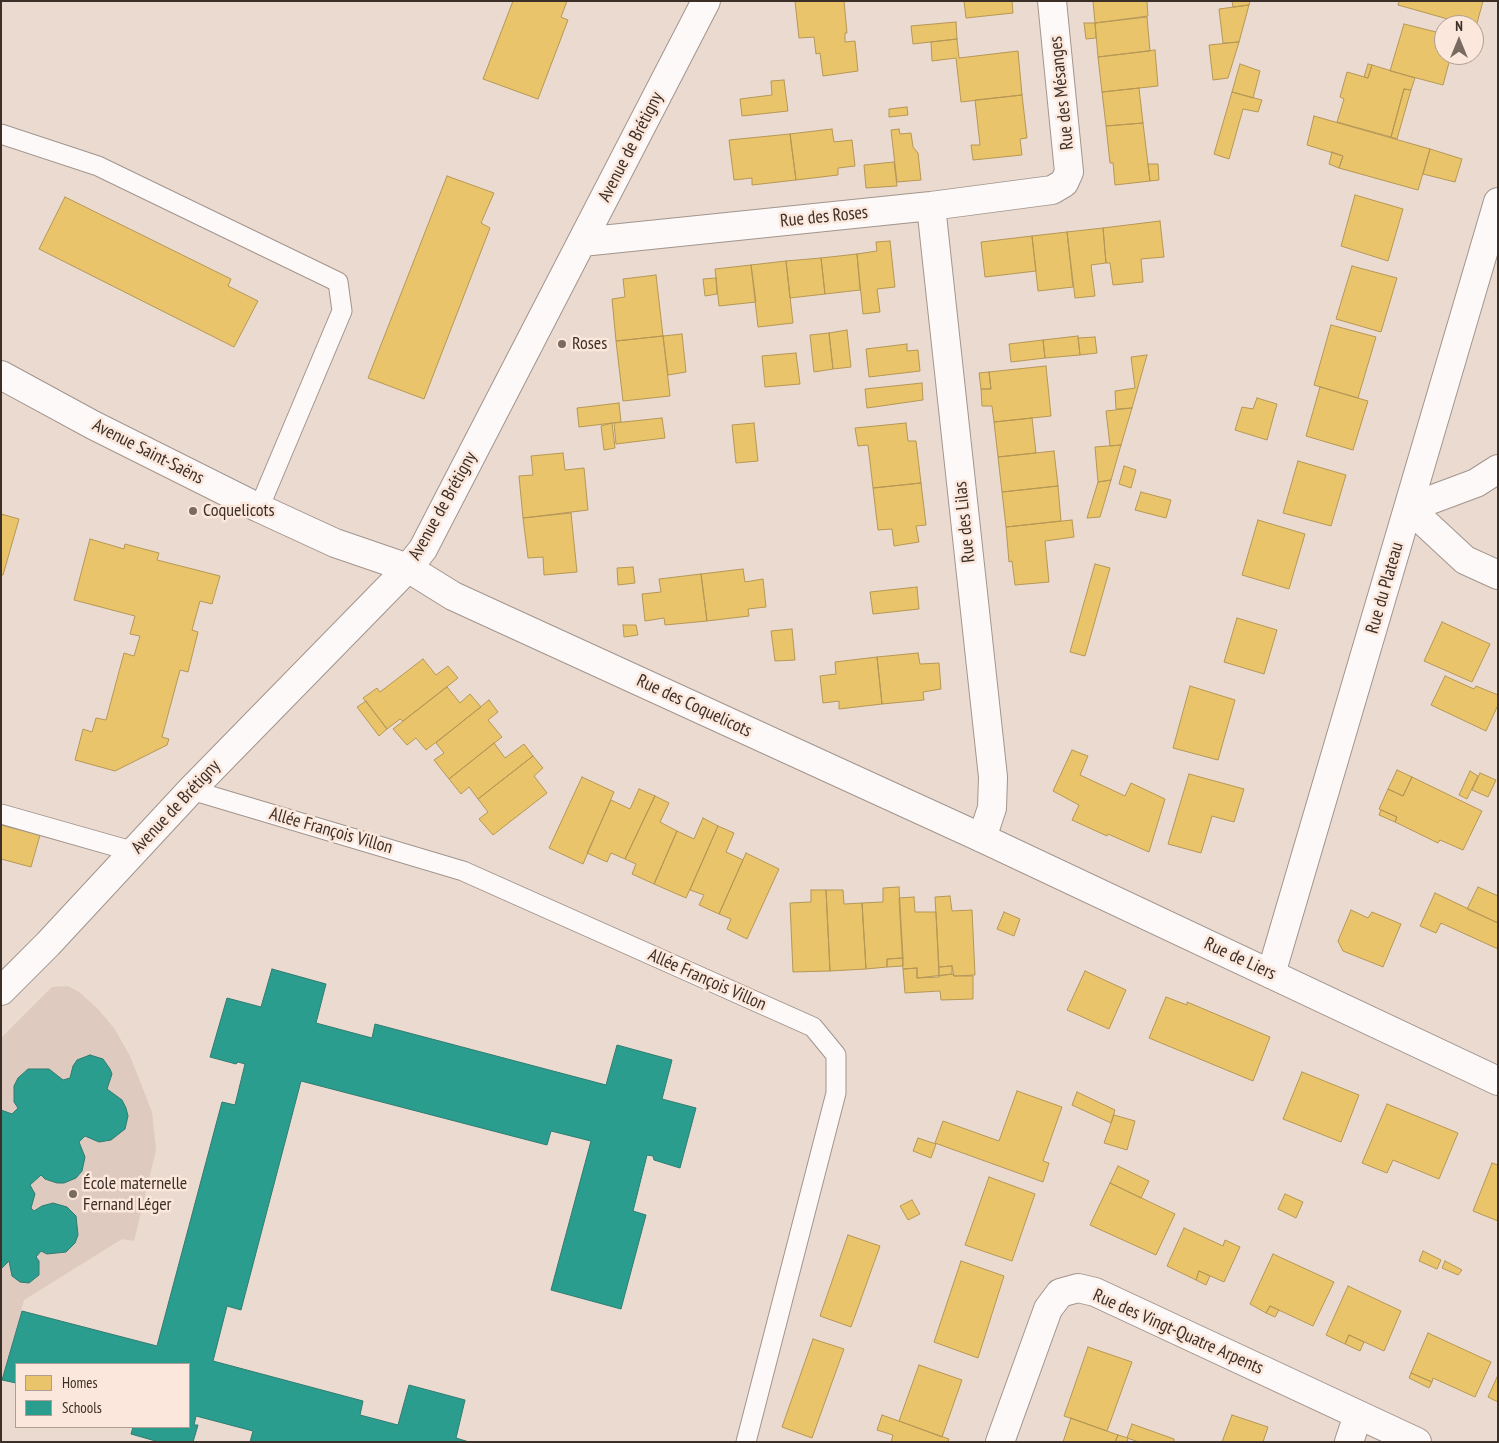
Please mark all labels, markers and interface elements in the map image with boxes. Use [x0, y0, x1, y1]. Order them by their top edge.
north arrow [1434, 15, 1484, 65]
text: N [1455, 17, 1463, 35]
street label: Rue des Mésanges [1045, 35, 1079, 151]
street label: Avenue de Brétigny [594, 88, 668, 206]
street label: Rue des Roses [779, 202, 869, 232]
place label: Roses [572, 333, 607, 355]
marker: Roses [556, 338, 568, 350]
street label: Avenue Saint-Saëns [89, 415, 207, 489]
street label: Avenue de Brétigny [404, 448, 482, 564]
street label: Rue des Lilas [950, 480, 980, 564]
place label: Coquelicots [203, 500, 275, 522]
marker: Coquelicots [187, 505, 199, 517]
street label: Rue du Plateau [1362, 540, 1408, 636]
street label: Rue des Coquelicots [633, 670, 755, 742]
street label: Avenue de Brétigny [127, 756, 225, 858]
street label: Allée François Villon [267, 803, 395, 859]
street label: Rue de Liers [1201, 933, 1279, 985]
street label: Allée François Villon [645, 944, 769, 1016]
place label: École maternelle Fernand Léger [83, 1173, 187, 1216]
marker: École maternelle Fernand Léger [67, 1188, 79, 1200]
street label: Rue des Vingt-Quatre Arpents [1089, 1285, 1267, 1379]
legend [15, 1363, 190, 1428]
text: Homes [62, 1373, 98, 1392]
text: Schools [62, 1398, 102, 1417]

